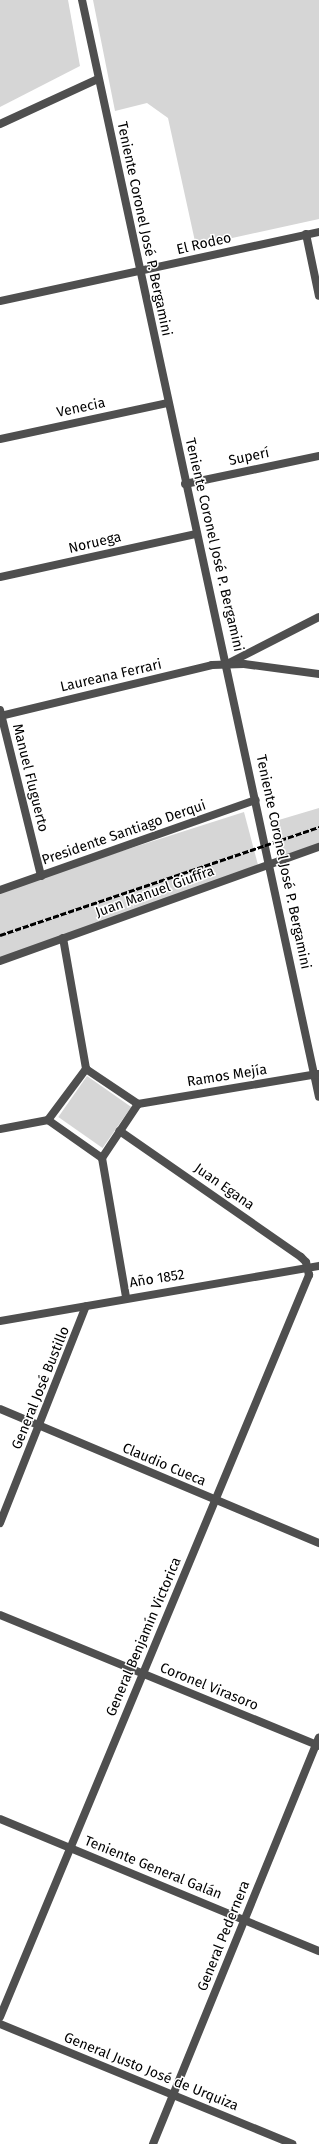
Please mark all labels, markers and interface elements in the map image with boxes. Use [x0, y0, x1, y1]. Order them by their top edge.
street label: Teniente Coronel José P. Bergamini [113, 120, 175, 338]
street label: El Rodeo [175, 230, 233, 258]
street label: Venecia [55, 395, 107, 421]
street label: Teniente Coronel José P. Bergamini [181, 437, 247, 653]
street label: Superí [227, 445, 271, 469]
street label: Noruega [67, 529, 123, 557]
street label: Laureana Ferrari [59, 656, 163, 696]
street label: Manuel Fluguerto [8, 722, 52, 834]
street label: Teniente Coronel José P. Bergamini [252, 753, 314, 971]
street label: Presidente Santiago Derqui [40, 797, 208, 869]
street label: Juan Manuel Giuffra [93, 863, 217, 921]
street label: Ramos Mejía [186, 1061, 268, 1091]
street label: Juan Egana [191, 1160, 257, 1214]
street label: Año 1852 [128, 1266, 186, 1292]
street label: General José Bustillo [9, 1324, 73, 1452]
street label: Claudio Cueca [120, 1440, 208, 1490]
street label: General Benjamín Victorica [103, 1555, 185, 1719]
street label: Coronel Virasoro [157, 1660, 261, 1714]
street label: Teniente General Galán [82, 1833, 224, 1903]
street label: General Pedernera [194, 1878, 254, 1994]
street label: General Justo José de Urquiza [61, 2029, 241, 2115]

